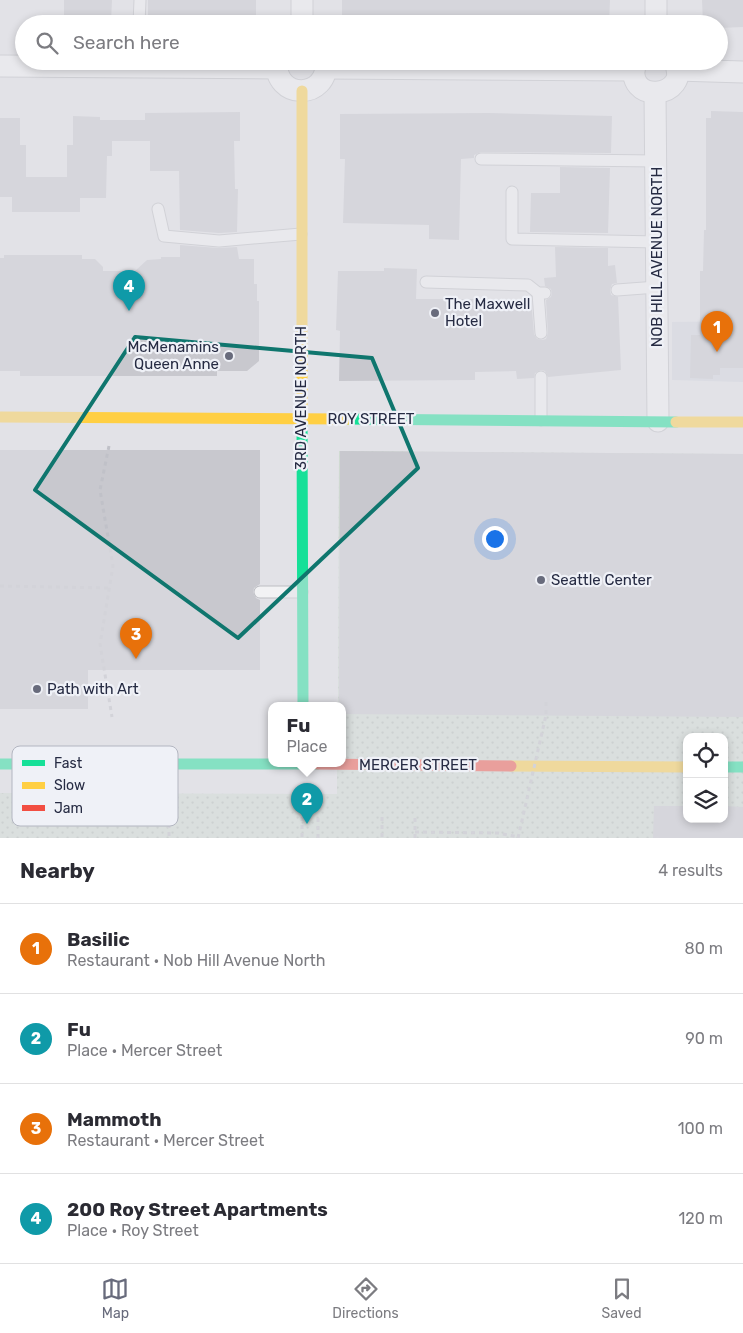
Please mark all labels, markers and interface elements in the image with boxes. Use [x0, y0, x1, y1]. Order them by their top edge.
search box [15, 15, 728, 70]
icon: search [33, 29, 61, 57]
text: Search here [73, 31, 180, 54]
street label: NOB HILL AVENUE NORTH [648, 167, 666, 347]
pin: 4 [113, 270, 145, 311]
place label: The Maxwell Hotel [445, 295, 530, 330]
marker: The Maxwell Hotel [429, 307, 441, 319]
pin: 1 [701, 311, 733, 352]
street label: 3RD AVENUE NORTH [292, 326, 310, 470]
place label: McMenamins Queen Anne [127, 338, 219, 373]
marker: McMenamins Queen Anne [223, 350, 235, 362]
street label: ROY STREET [327, 410, 415, 428]
your location [482, 526, 508, 552]
place label: Seattle Center [551, 571, 652, 589]
marker: Seattle Center [535, 574, 547, 586]
pin: 3 [120, 618, 152, 659]
place label: Path with Art [47, 680, 139, 698]
marker: Path with Art [31, 683, 43, 695]
popup [268, 702, 346, 767]
text: Fu [287, 714, 310, 737]
map controls [683, 733, 728, 823]
button: locate [683, 733, 728, 778]
text: Place [287, 737, 327, 756]
legend [12, 746, 178, 826]
text: Fast [54, 755, 83, 772]
street label: MERCER STREET [359, 756, 477, 774]
text: Slow [54, 777, 85, 794]
button: layers [683, 778, 728, 823]
pin: 2 [291, 783, 323, 824]
text: Jam [54, 800, 83, 817]
text: Nearby [20, 858, 95, 883]
text: 4 results [658, 861, 723, 880]
text: Basilic [67, 928, 130, 951]
text: 1 [32, 939, 40, 958]
text: 80 m [685, 939, 723, 958]
text: Restaurant · Nob Hill Avenue North [67, 951, 326, 970]
text: Fu [67, 1018, 91, 1041]
text: 2 [31, 1029, 41, 1048]
text: 90 m [685, 1029, 723, 1048]
text: Place · Mercer Street [67, 1041, 222, 1060]
text: Mammoth [67, 1108, 162, 1131]
text: 3 [31, 1119, 41, 1138]
text: 100 m [678, 1119, 723, 1138]
text: Restaurant · Mercer Street [67, 1131, 264, 1150]
text: 200 Roy Street Apartments [67, 1198, 328, 1221]
text: 4 [31, 1209, 41, 1228]
text: 120 m [678, 1209, 723, 1228]
text: Place · Roy Street [67, 1221, 199, 1240]
tab: Map [101, 1275, 129, 1322]
tab: Directions [332, 1275, 399, 1322]
tab: Saved [602, 1275, 642, 1322]

